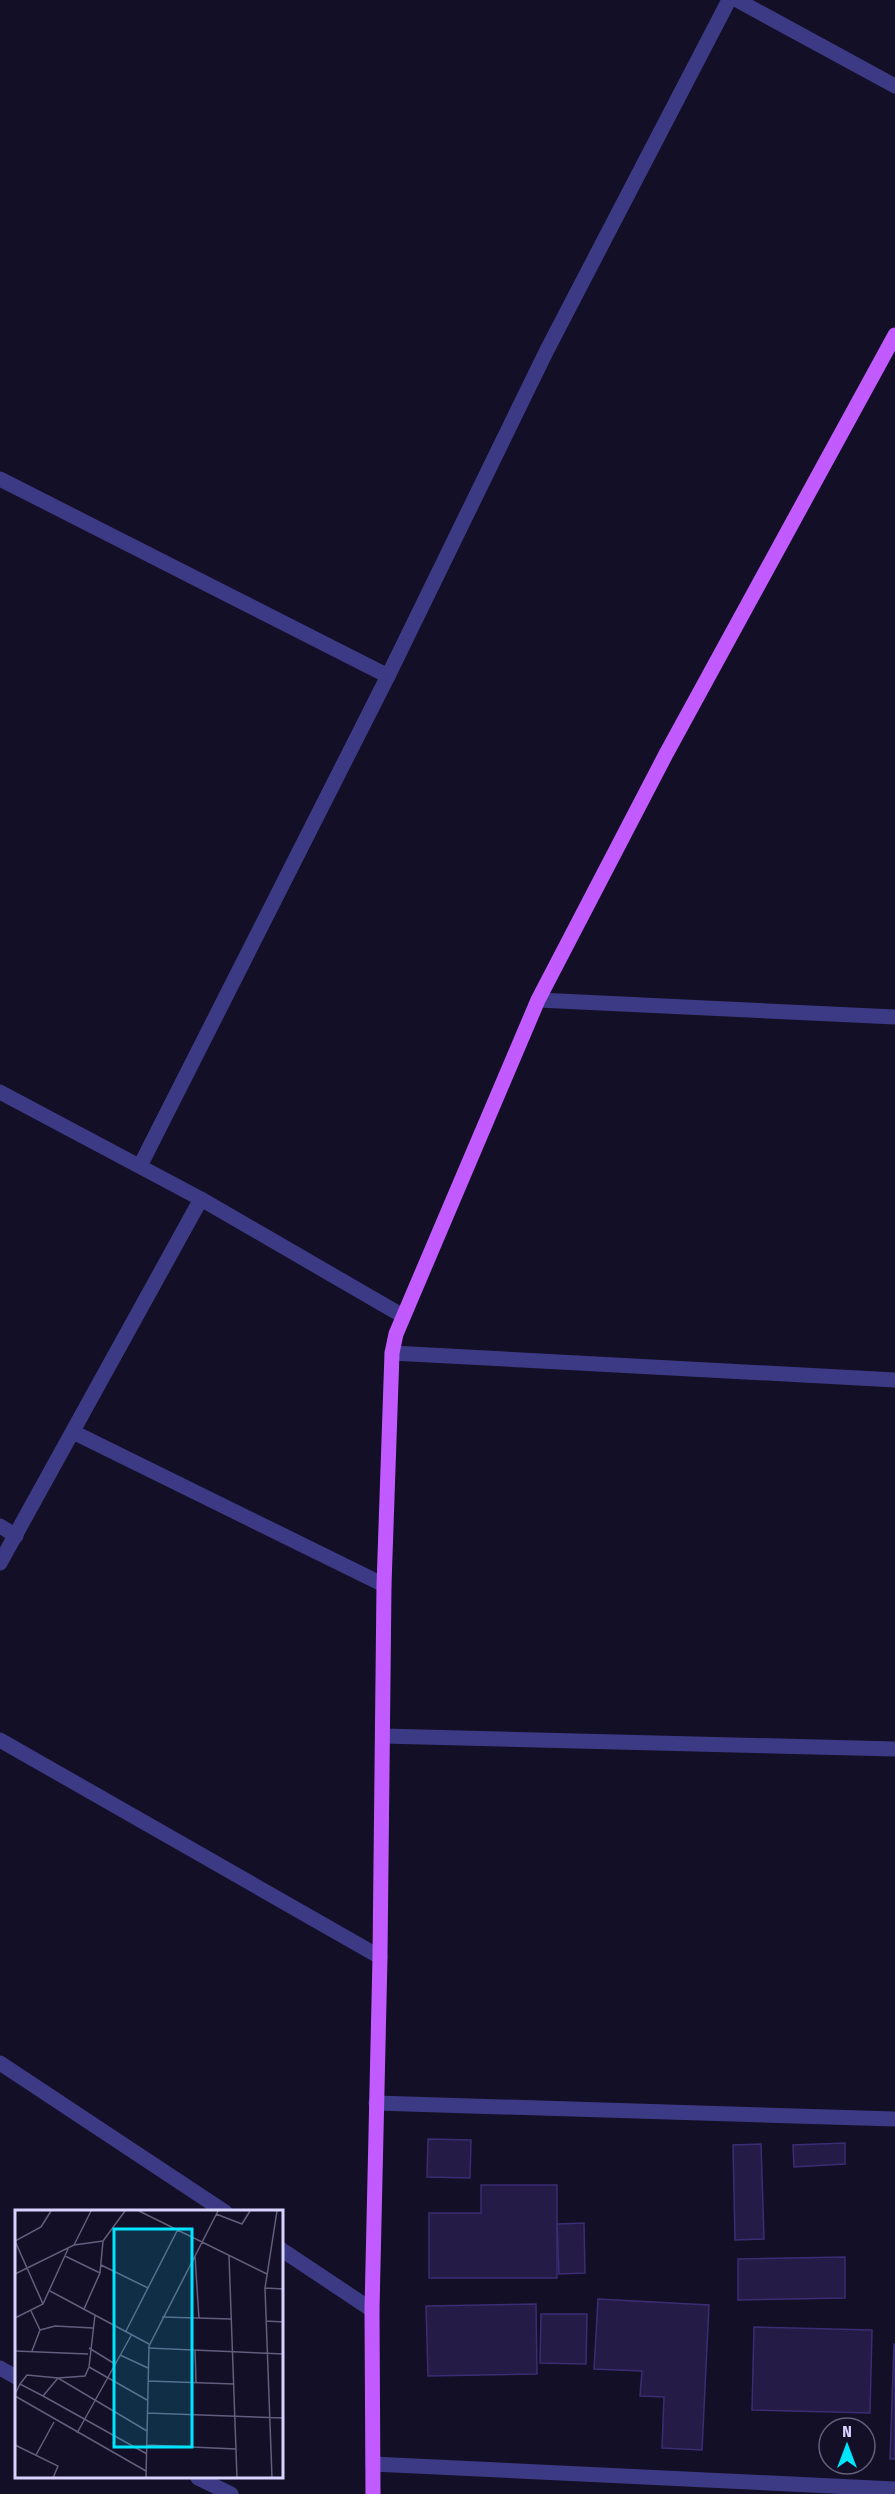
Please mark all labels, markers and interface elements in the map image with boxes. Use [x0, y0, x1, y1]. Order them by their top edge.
inset map [15, 2210, 284, 2479]
north arrow [817, 2416, 877, 2476]
text: N [842, 2422, 852, 2441]

